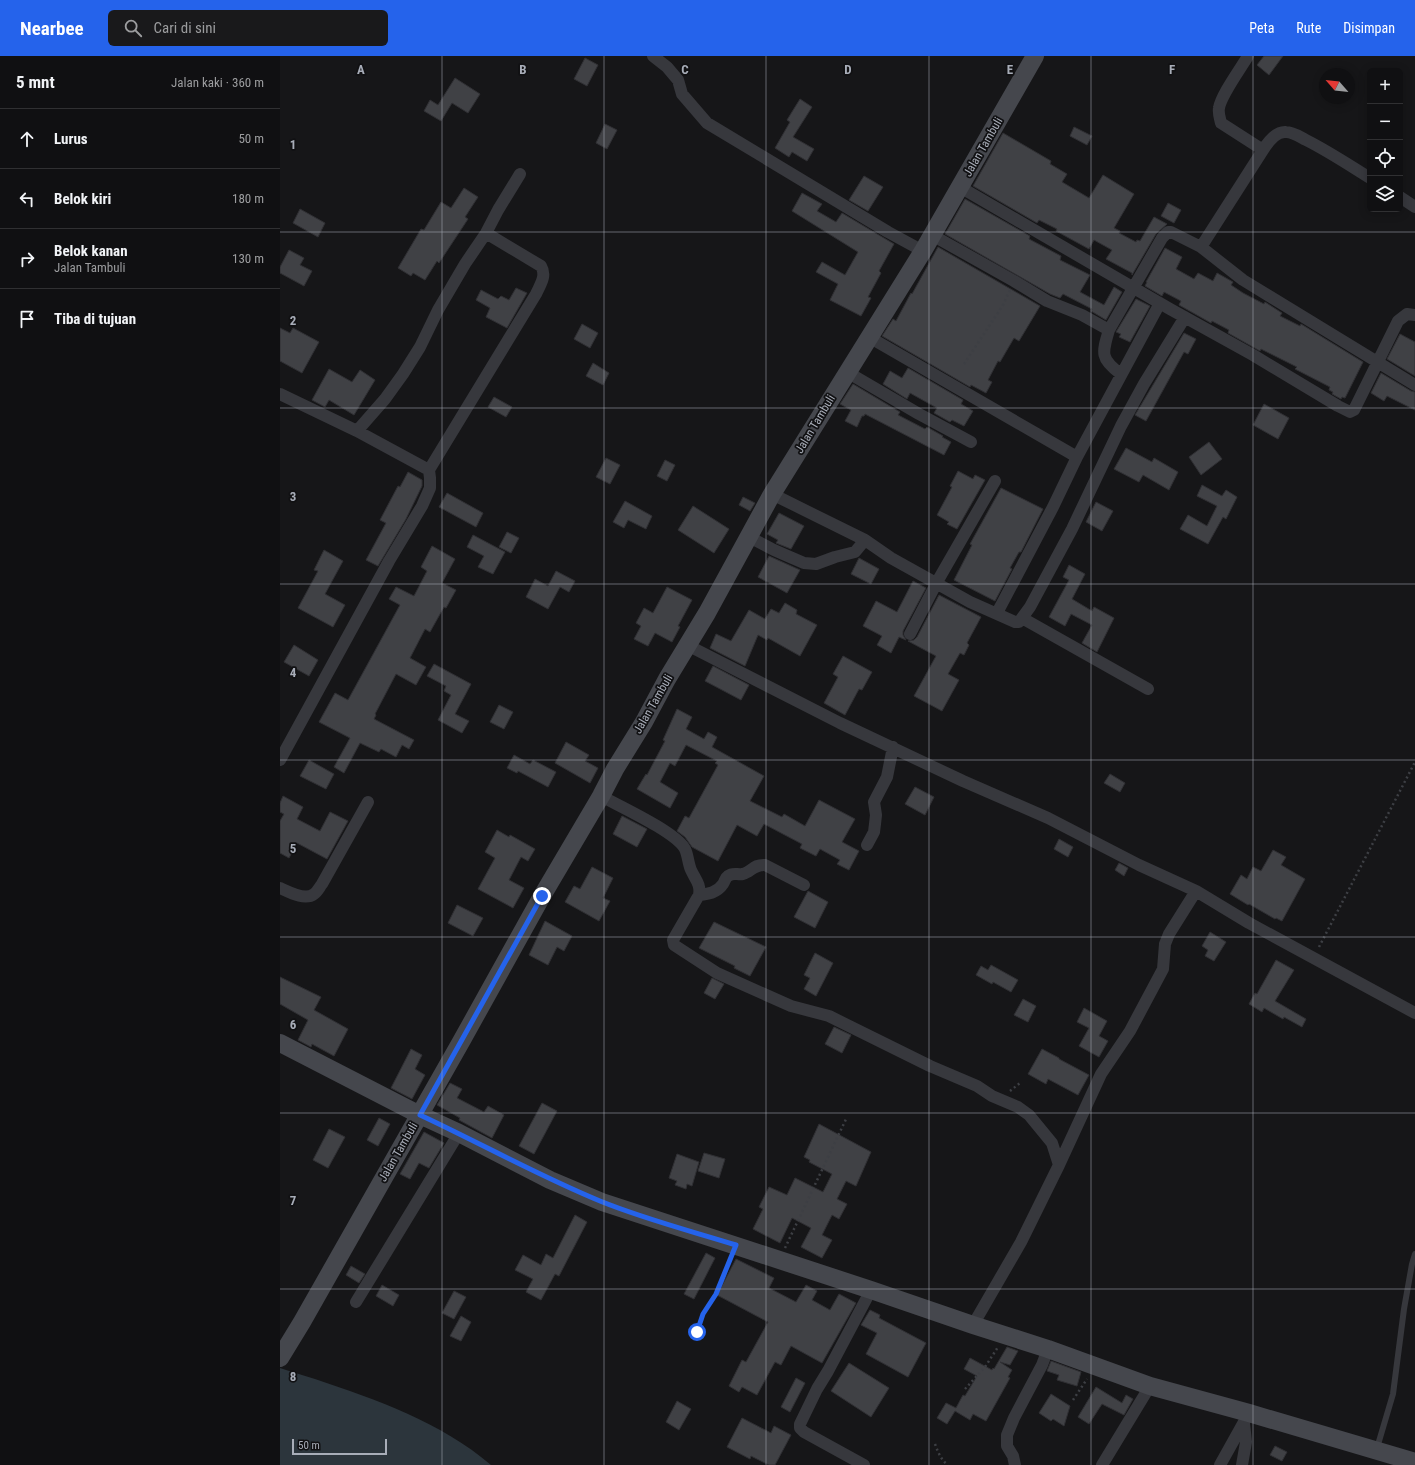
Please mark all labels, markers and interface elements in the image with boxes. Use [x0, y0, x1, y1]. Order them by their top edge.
search box [108, 10, 388, 46]
text: Nearbee [20, 17, 84, 40]
icon: search [122, 17, 144, 39]
text: Cari di sini [154, 19, 216, 37]
text: Peta [1249, 20, 1274, 36]
text: Rute [1296, 20, 1321, 36]
text: Disimpan [1343, 20, 1395, 36]
text: A [357, 62, 365, 77]
text: B [519, 62, 527, 77]
text: C [681, 62, 689, 77]
text: D [844, 62, 852, 77]
text: E [1007, 62, 1014, 77]
text: F [1169, 62, 1175, 77]
north arrow [1319, 68, 1355, 104]
map controls [1367, 68, 1403, 212]
button: + [1367, 68, 1403, 104]
text: 5 mnt [16, 72, 55, 92]
text: Jalan kaki · 360 m [171, 75, 264, 90]
button: − [1367, 104, 1403, 140]
street label: Jalan Tambuli [960, 115, 1006, 179]
icon: ahead [16, 128, 38, 150]
text: Lurus [54, 130, 88, 148]
text: 50 m [238, 131, 264, 146]
text: 1 [290, 137, 296, 152]
button: locate [1367, 140, 1403, 176]
button: layers [1367, 176, 1403, 212]
icon: left [16, 188, 38, 210]
text: Belok kiri [54, 190, 111, 208]
text: 180 m [232, 191, 264, 206]
text: Belok kanan [54, 242, 128, 260]
icon: right [16, 248, 38, 270]
text: 130 m [232, 251, 264, 266]
text: Jalan Tambuli [54, 260, 125, 275]
icon: arrive [16, 308, 38, 330]
text: Tiba di tujuan [54, 310, 136, 328]
text: 2 [290, 313, 297, 328]
street label: Jalan Tambuli [792, 392, 838, 456]
text: 3 [290, 489, 296, 504]
text: 4 [290, 665, 297, 680]
street label: Jalan Tambuli [630, 672, 676, 736]
text: 5 [290, 841, 297, 856]
route end [533, 887, 551, 905]
text: 6 [290, 1017, 297, 1032]
street label: Jalan Tambuli [375, 1120, 421, 1184]
text: 7 [290, 1193, 297, 1208]
route start [688, 1323, 706, 1341]
text: 8 [290, 1369, 296, 1384]
scale bar [292, 1437, 387, 1456]
text: 50 m [298, 1439, 320, 1452]

